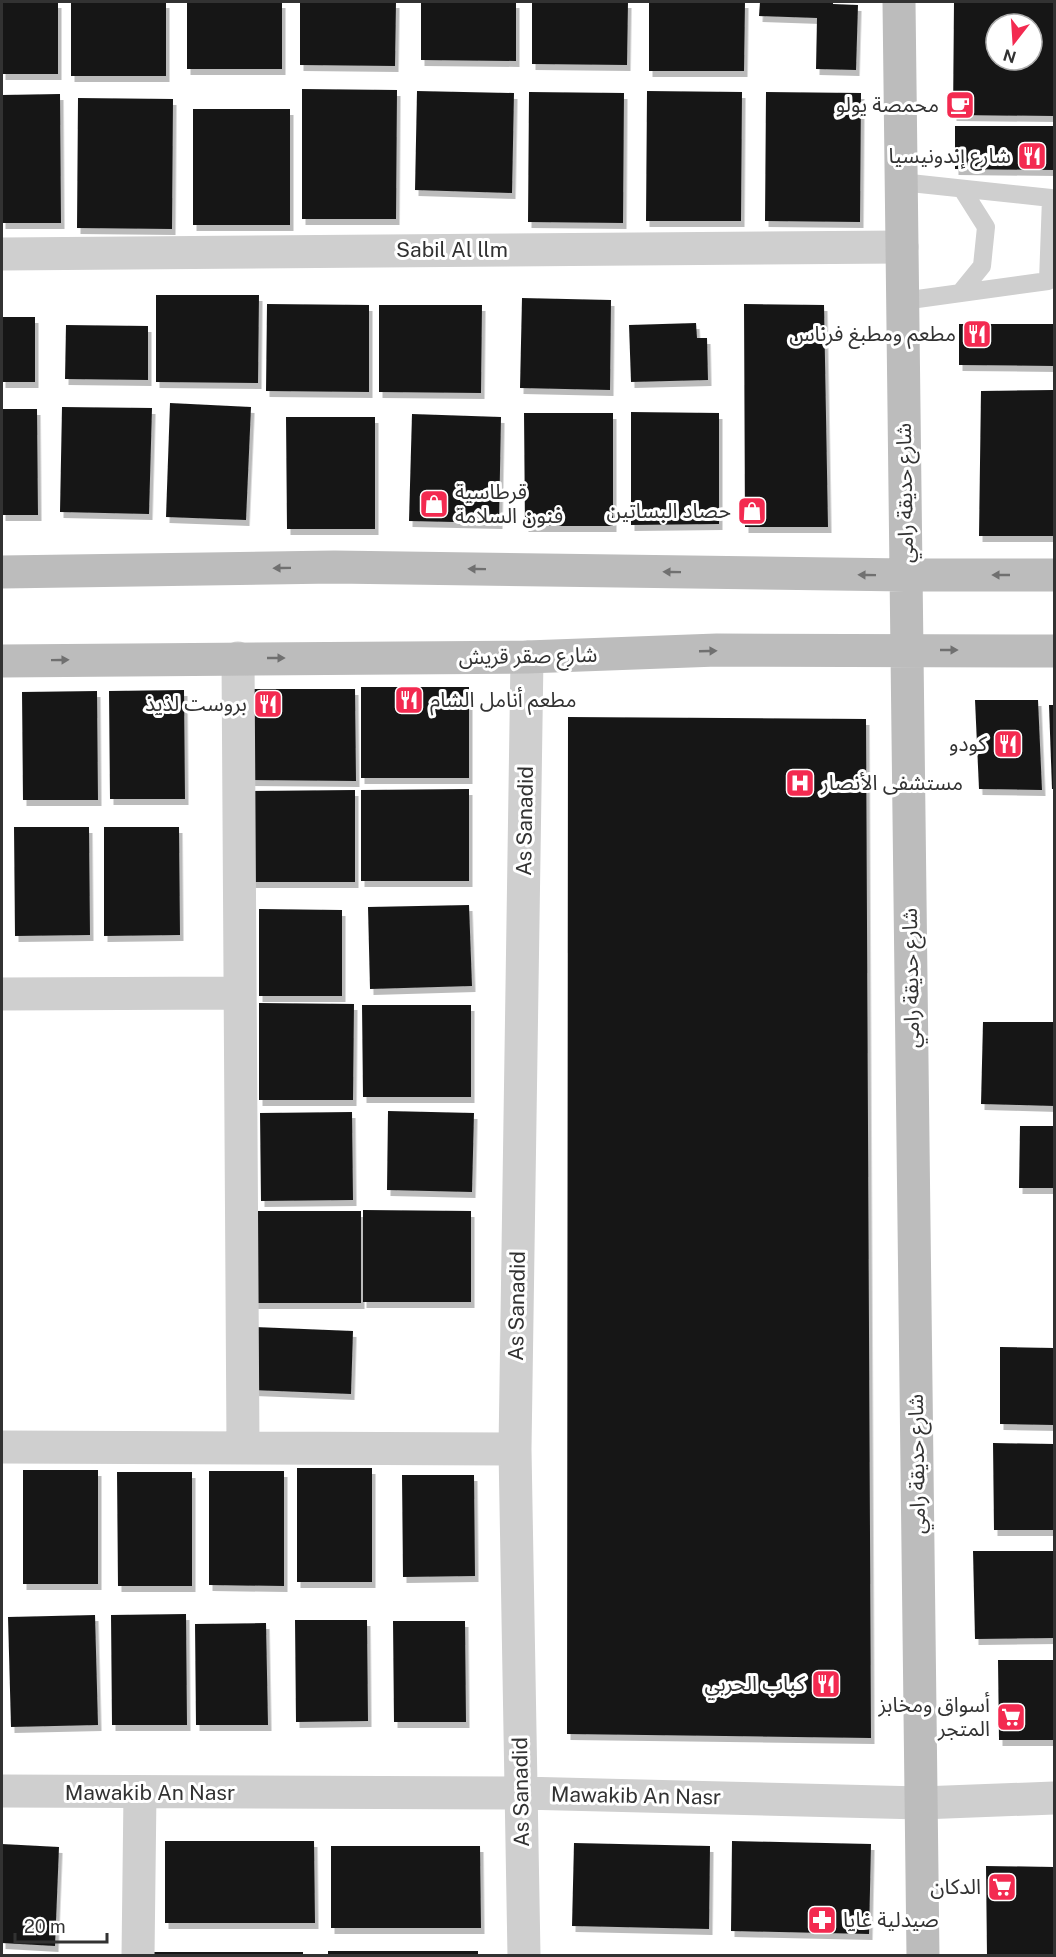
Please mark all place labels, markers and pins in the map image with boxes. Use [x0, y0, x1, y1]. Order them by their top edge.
cafe icon: محمصة يولو [944, 89, 976, 121]
place label: محمصة يولو [836, 92, 939, 117]
restaurant icon: شارع إندونيسيا [1016, 140, 1048, 172]
place label: شارع إندونيسيا [889, 143, 1011, 171]
restaurant icon: مطعم ومطبغ فرناس [961, 318, 993, 350]
place label: مطعم ومطبغ فرناس [789, 321, 956, 349]
place label: قرطاسية فنون السلامة [455, 479, 563, 528]
shop icon: قرطاسية فنون السلامة [418, 488, 450, 520]
shop icon: حصاد البساتين [736, 495, 768, 527]
place label: حصاد البساتين [606, 498, 731, 523]
restaurant icon: مطعم أنامل الشام [393, 684, 425, 716]
place label: مطعم أنامل الشام [430, 687, 577, 716]
restaurant icon: بروست لذيذ [252, 688, 284, 720]
place label: بروست لذيذ [145, 691, 247, 716]
restaurant icon: كودو [992, 728, 1024, 760]
place label: كودو [949, 731, 987, 756]
hospital icon: مستشفى الأنصار [784, 767, 816, 799]
place label: مستشفى الأنصار [820, 770, 963, 795]
restaurant icon: كباب الحربي [810, 1668, 842, 1700]
place label: كباب الحربي [704, 1671, 805, 1700]
place label: أسواق ومخابز المتجر [877, 1692, 990, 1741]
supermarket icon: أسواق ومخابز المتجر [995, 1701, 1027, 1733]
supermarket icon: الدكان [986, 1871, 1018, 1903]
place label: الدكان [930, 1874, 981, 1899]
pharmacy icon: صيدلية غايا [806, 1904, 838, 1936]
place label: صيدلية غايا [843, 1907, 939, 1932]

